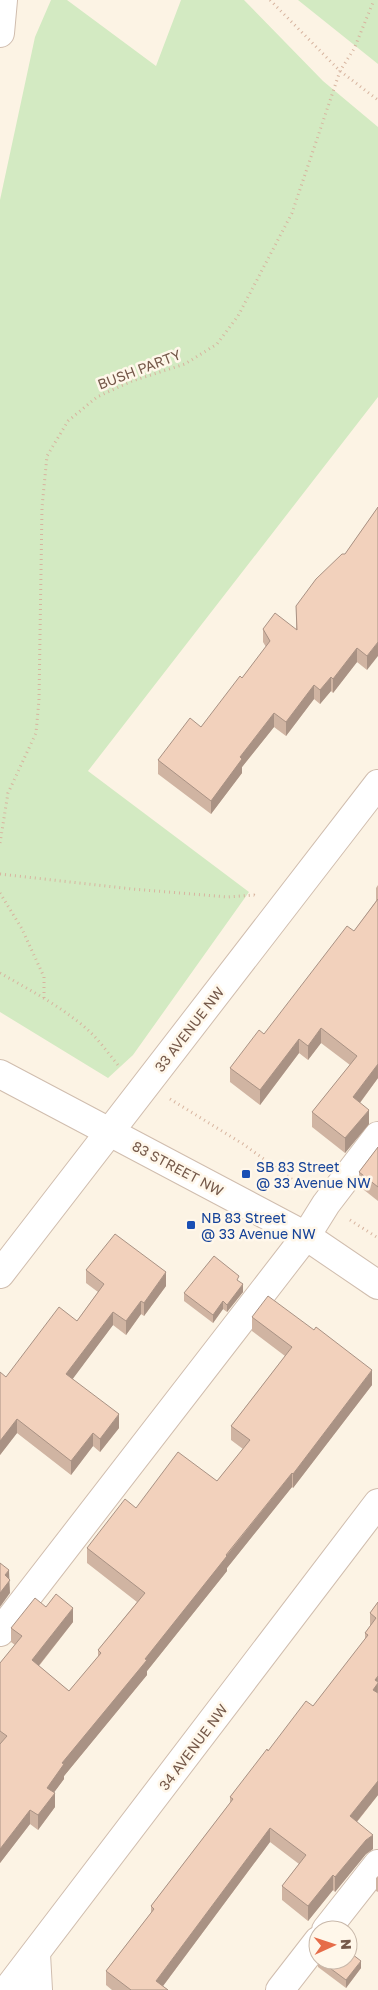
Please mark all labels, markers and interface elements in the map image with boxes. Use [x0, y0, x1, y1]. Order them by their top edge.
street label: BUSH PARTY [95, 345, 183, 393]
street label: 33 AVENUE NW [151, 983, 228, 1075]
street label: 83 STREET NW [130, 1137, 227, 1199]
place label: SB 83 Street @ 33 Avenue NW [256, 1158, 371, 1191]
marker: SB 83 Street @ 33 Avenue NW [240, 1168, 252, 1180]
place label: NB 83 Street @ 33 Avenue NW [201, 1209, 316, 1242]
marker: NB 83 Street @ 33 Avenue NW [185, 1219, 197, 1231]
street label: 34 AVENUE NW [155, 1700, 231, 1793]
north arrow [308, 1920, 358, 1970]
text: N [338, 1939, 355, 1950]

